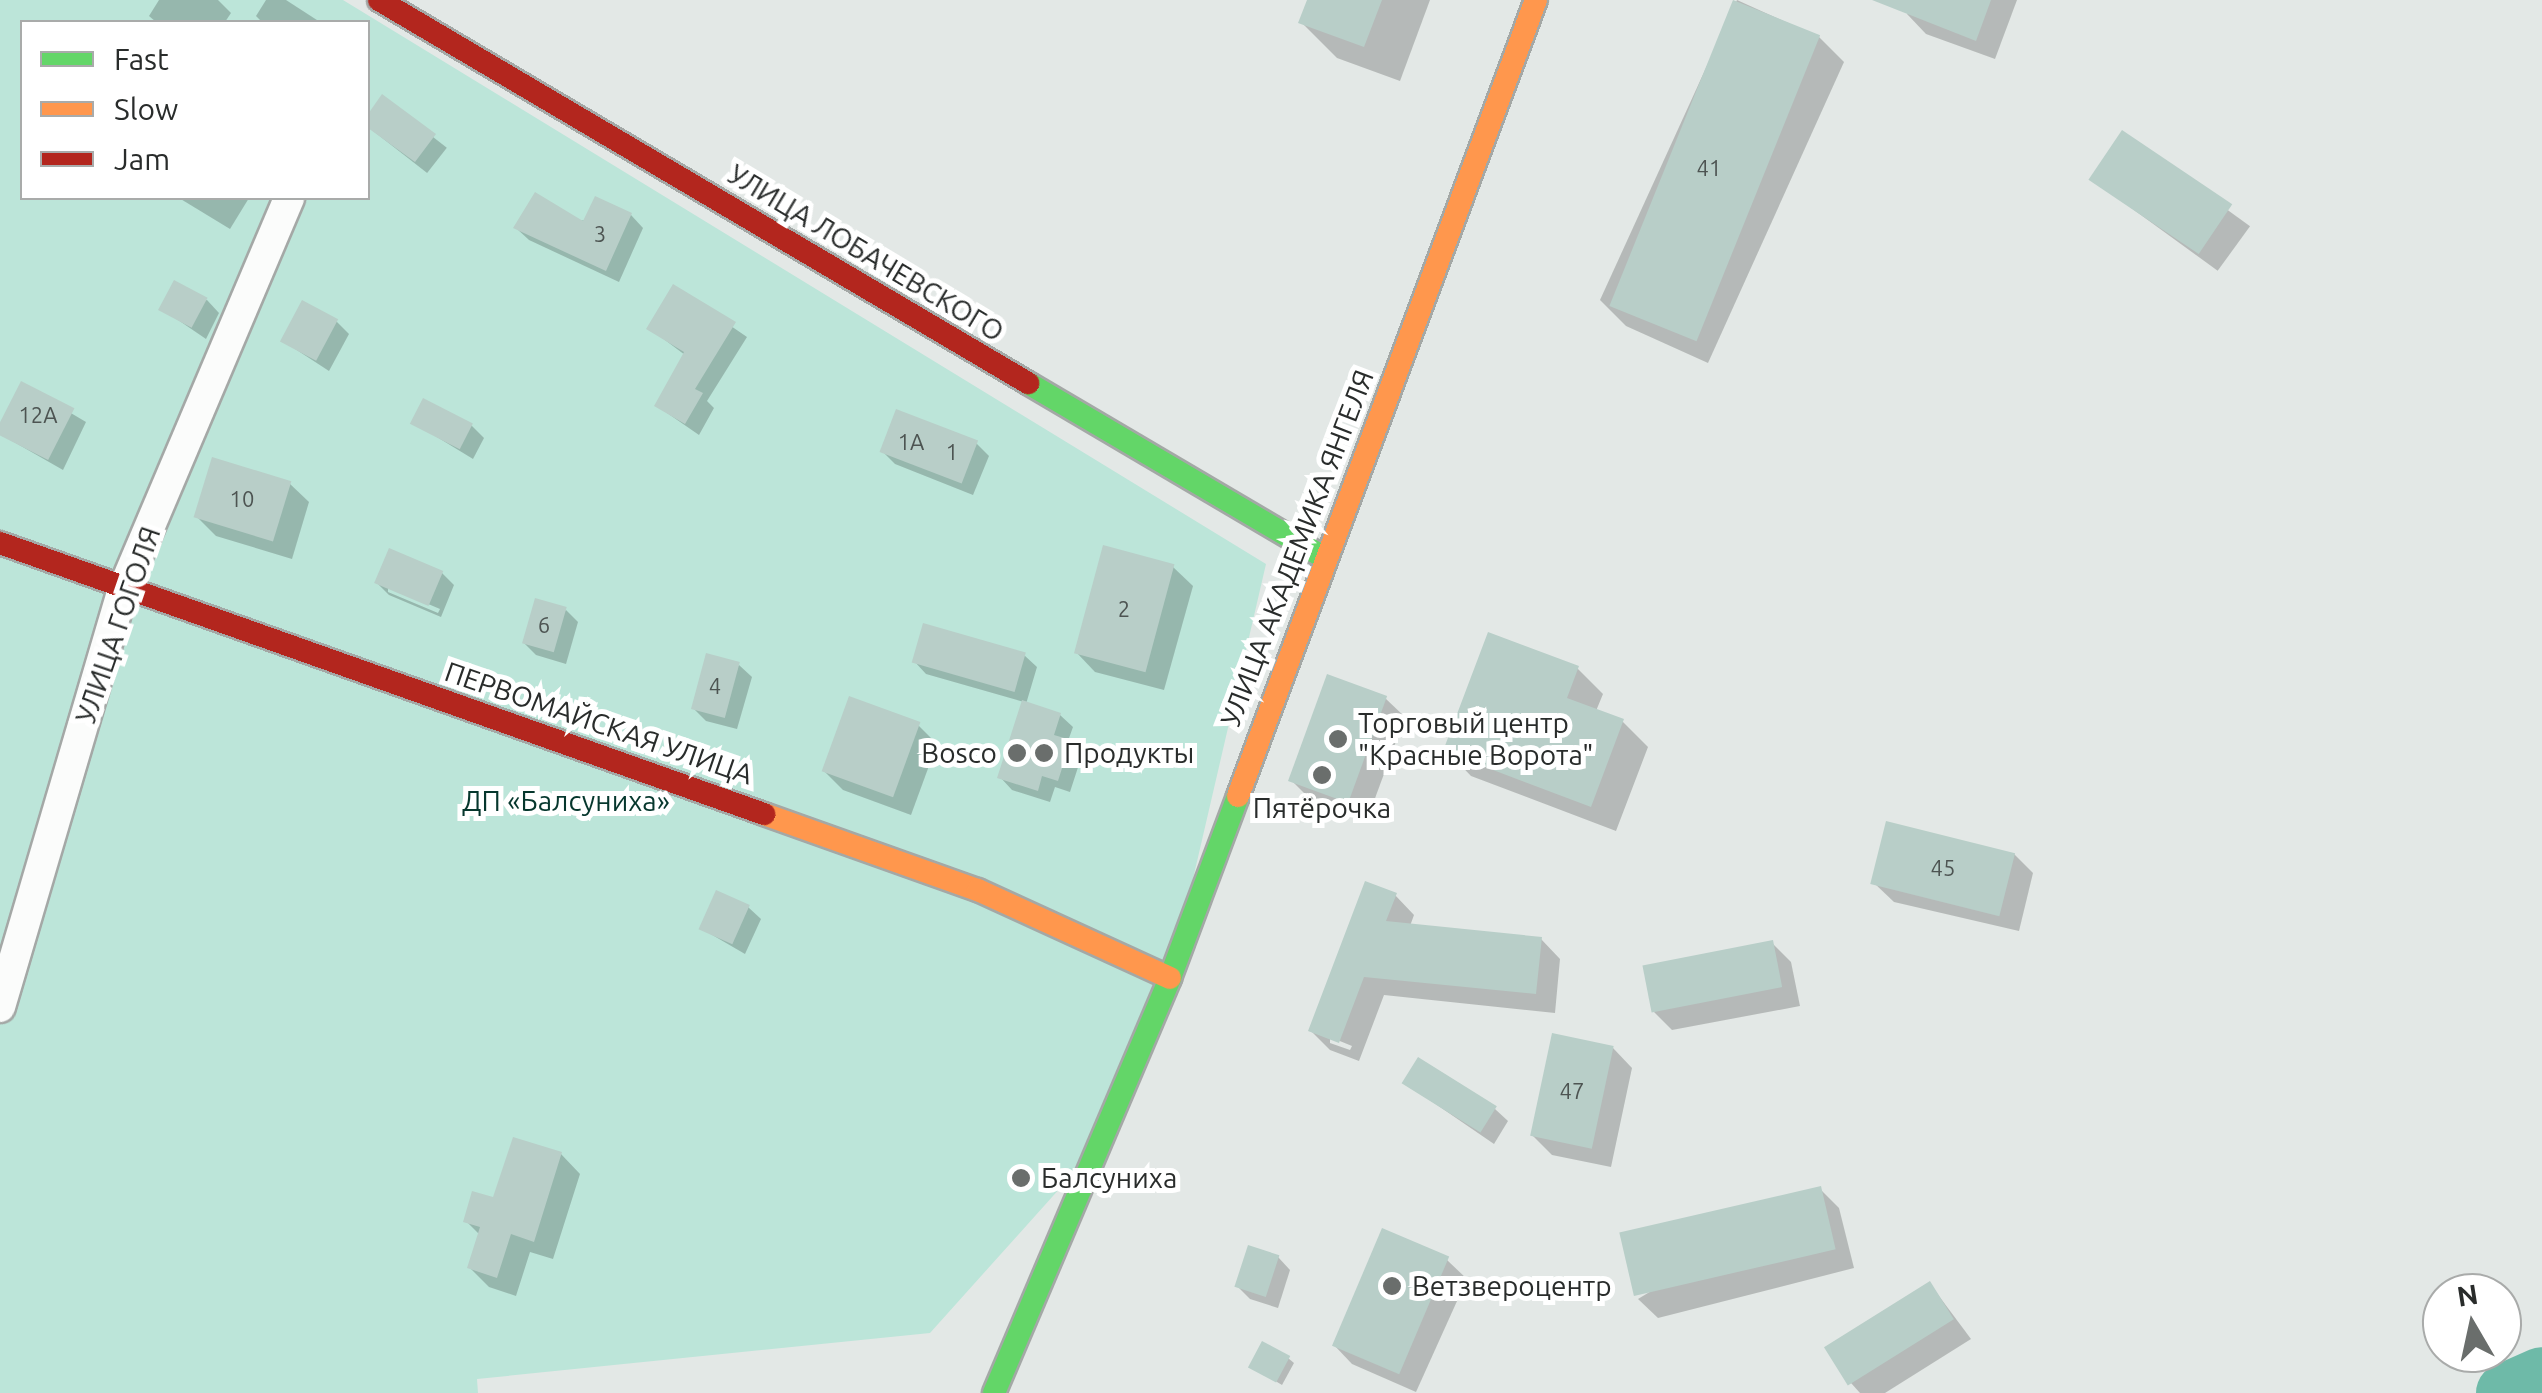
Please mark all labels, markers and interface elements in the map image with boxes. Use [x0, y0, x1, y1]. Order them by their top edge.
legend [20, 20, 370, 200]
text: Fast [114, 42, 169, 76]
text: Slow [114, 92, 178, 126]
text: Jam [114, 142, 170, 176]
house number: 41 [1697, 155, 1721, 181]
street label: УЛИЦА ЛОБАЧЕВСКОГО [722, 157, 1010, 349]
house number: 3 [594, 221, 606, 247]
street label: УЛИЦА АКАДЕМИКА ЯНГЕЛЯ [1213, 365, 1381, 731]
house number: 12А [18, 402, 58, 428]
house number: 1А [898, 429, 924, 455]
house number: 1 [946, 439, 958, 465]
house number: 10 [230, 486, 254, 512]
street label: УЛИЦА ГОГОЛЯ [69, 522, 167, 728]
house number: 2 [1118, 596, 1130, 622]
house number: 6 [538, 612, 550, 638]
street label: ПЕРВОМАЙСКАЯ УЛИЦА [441, 654, 757, 792]
house number: 4 [709, 673, 721, 699]
place label: Торговый центр "Красные Ворота" [1358, 706, 1594, 772]
marker: Торговый центр "Красные Ворота" [1327, 728, 1349, 750]
place label: Bosco [921, 736, 997, 770]
place label: Продукты [1064, 736, 1194, 770]
marker: Bosco [1006, 742, 1028, 764]
marker: Продукты [1033, 742, 1055, 764]
marker: Пятёрочка [1311, 764, 1333, 786]
park label: ДП «Балсуниха» [462, 784, 670, 818]
place label: Пятёрочка [1253, 791, 1391, 825]
house number: 45 [1931, 855, 1955, 881]
house number: 47 [1560, 1078, 1584, 1104]
place label: Балсуниха [1041, 1161, 1177, 1195]
marker: Балсуниха [1010, 1167, 1032, 1189]
place label: Ветзвероцентр [1412, 1269, 1612, 1303]
north arrow [2422, 1273, 2522, 1373]
marker: Ветзвероцентр [1381, 1275, 1403, 1297]
text: N [2455, 1278, 2480, 1312]

